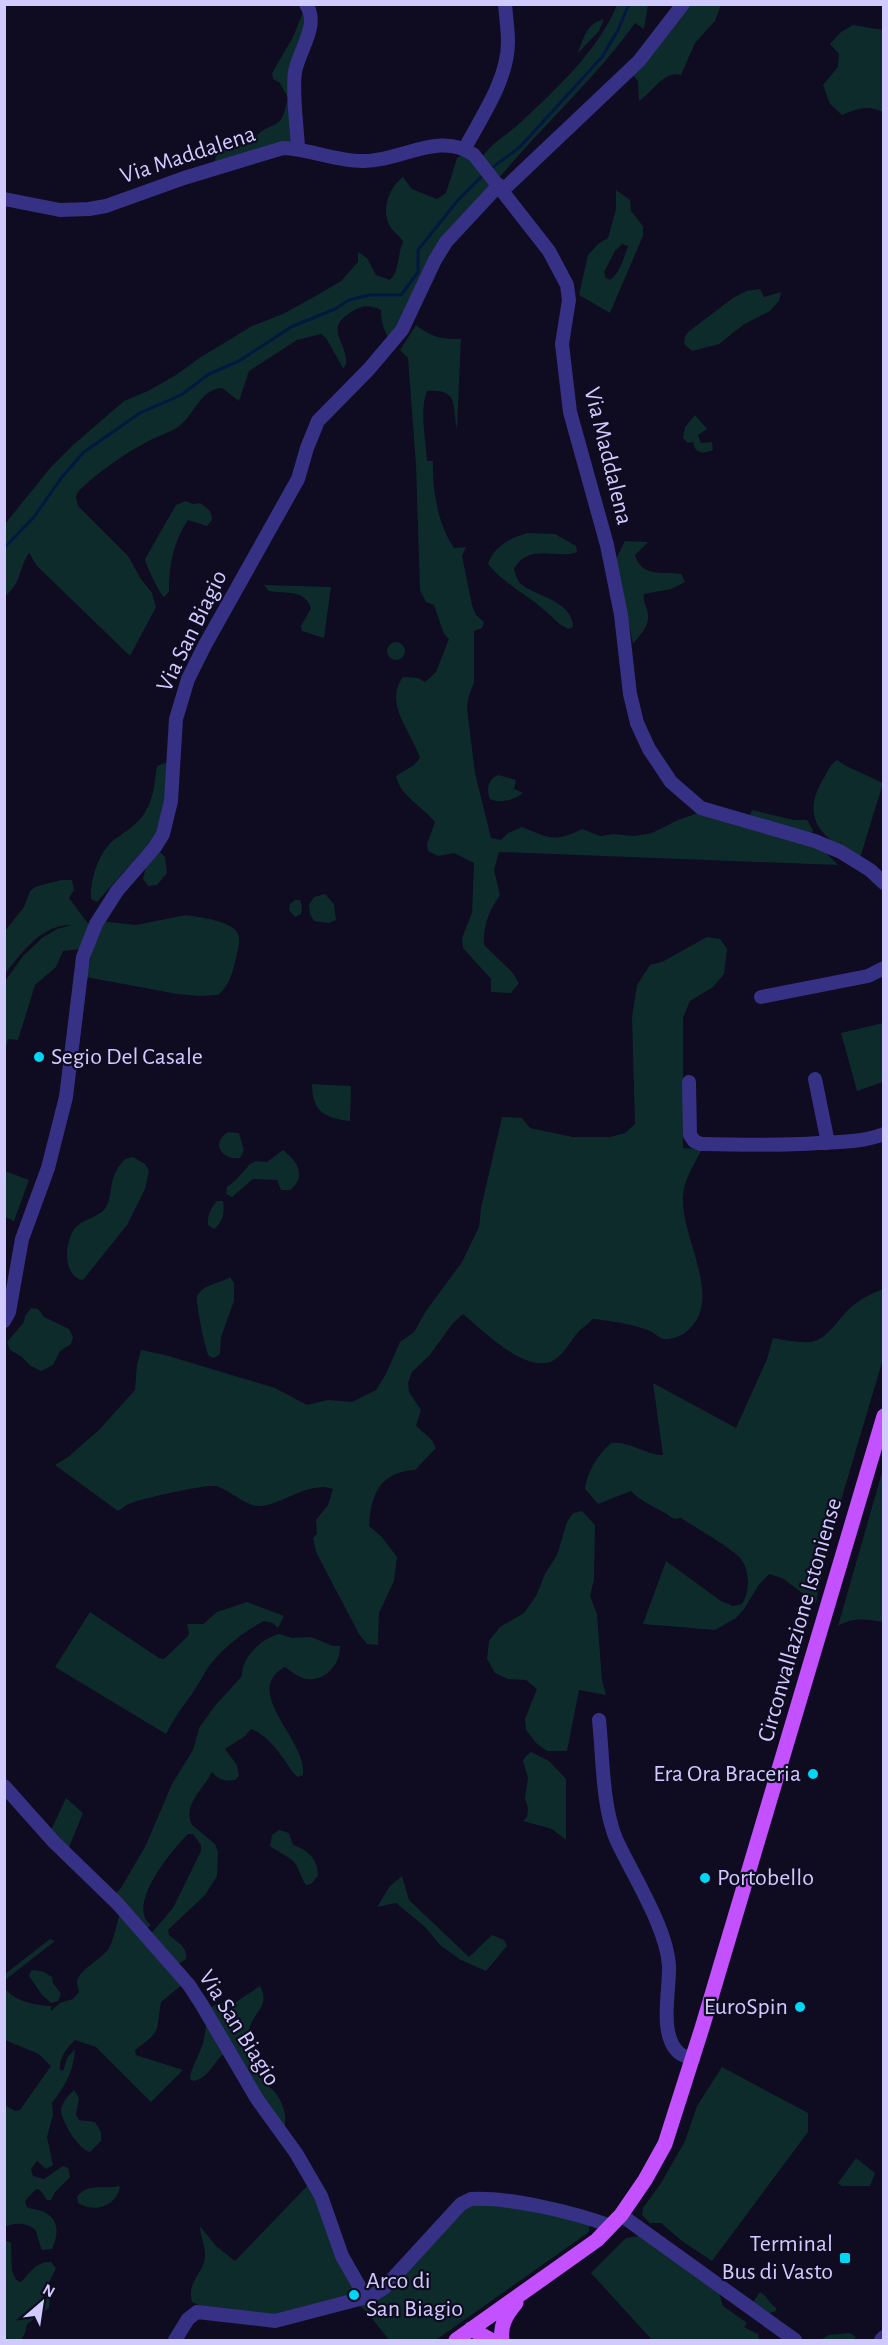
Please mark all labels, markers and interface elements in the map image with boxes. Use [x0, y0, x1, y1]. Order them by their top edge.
street label: Via Maddalena [117, 122, 259, 188]
street label: Via Maddalena [579, 385, 637, 527]
street label: Via San Biagio [152, 567, 232, 695]
place label: Segio Del Casale [51, 1045, 203, 1069]
marker: Segio Del Casale [32, 1050, 46, 1064]
street label: Circonvallazione Istoniense [754, 1495, 846, 1745]
place label: Era Ora Braceria [653, 1762, 801, 1786]
marker: Era Ora Braceria [806, 1767, 820, 1781]
place label: Portobello [717, 1866, 814, 1890]
marker: Portobello [698, 1871, 712, 1885]
street label: Via San Biagio [194, 1966, 284, 2090]
place label: EuroSpin [704, 1995, 788, 2019]
marker: EuroSpin [793, 2000, 807, 2014]
place label: Terminal Bus di Vasto [722, 2232, 833, 2284]
marker: Terminal Bus di Vasto [838, 2251, 852, 2265]
place label: Arco di San Biagio [366, 2269, 463, 2321]
north arrow [12, 2273, 72, 2333]
text: N [40, 2281, 58, 2300]
marker: Arco di San Biagio [347, 2288, 361, 2302]

